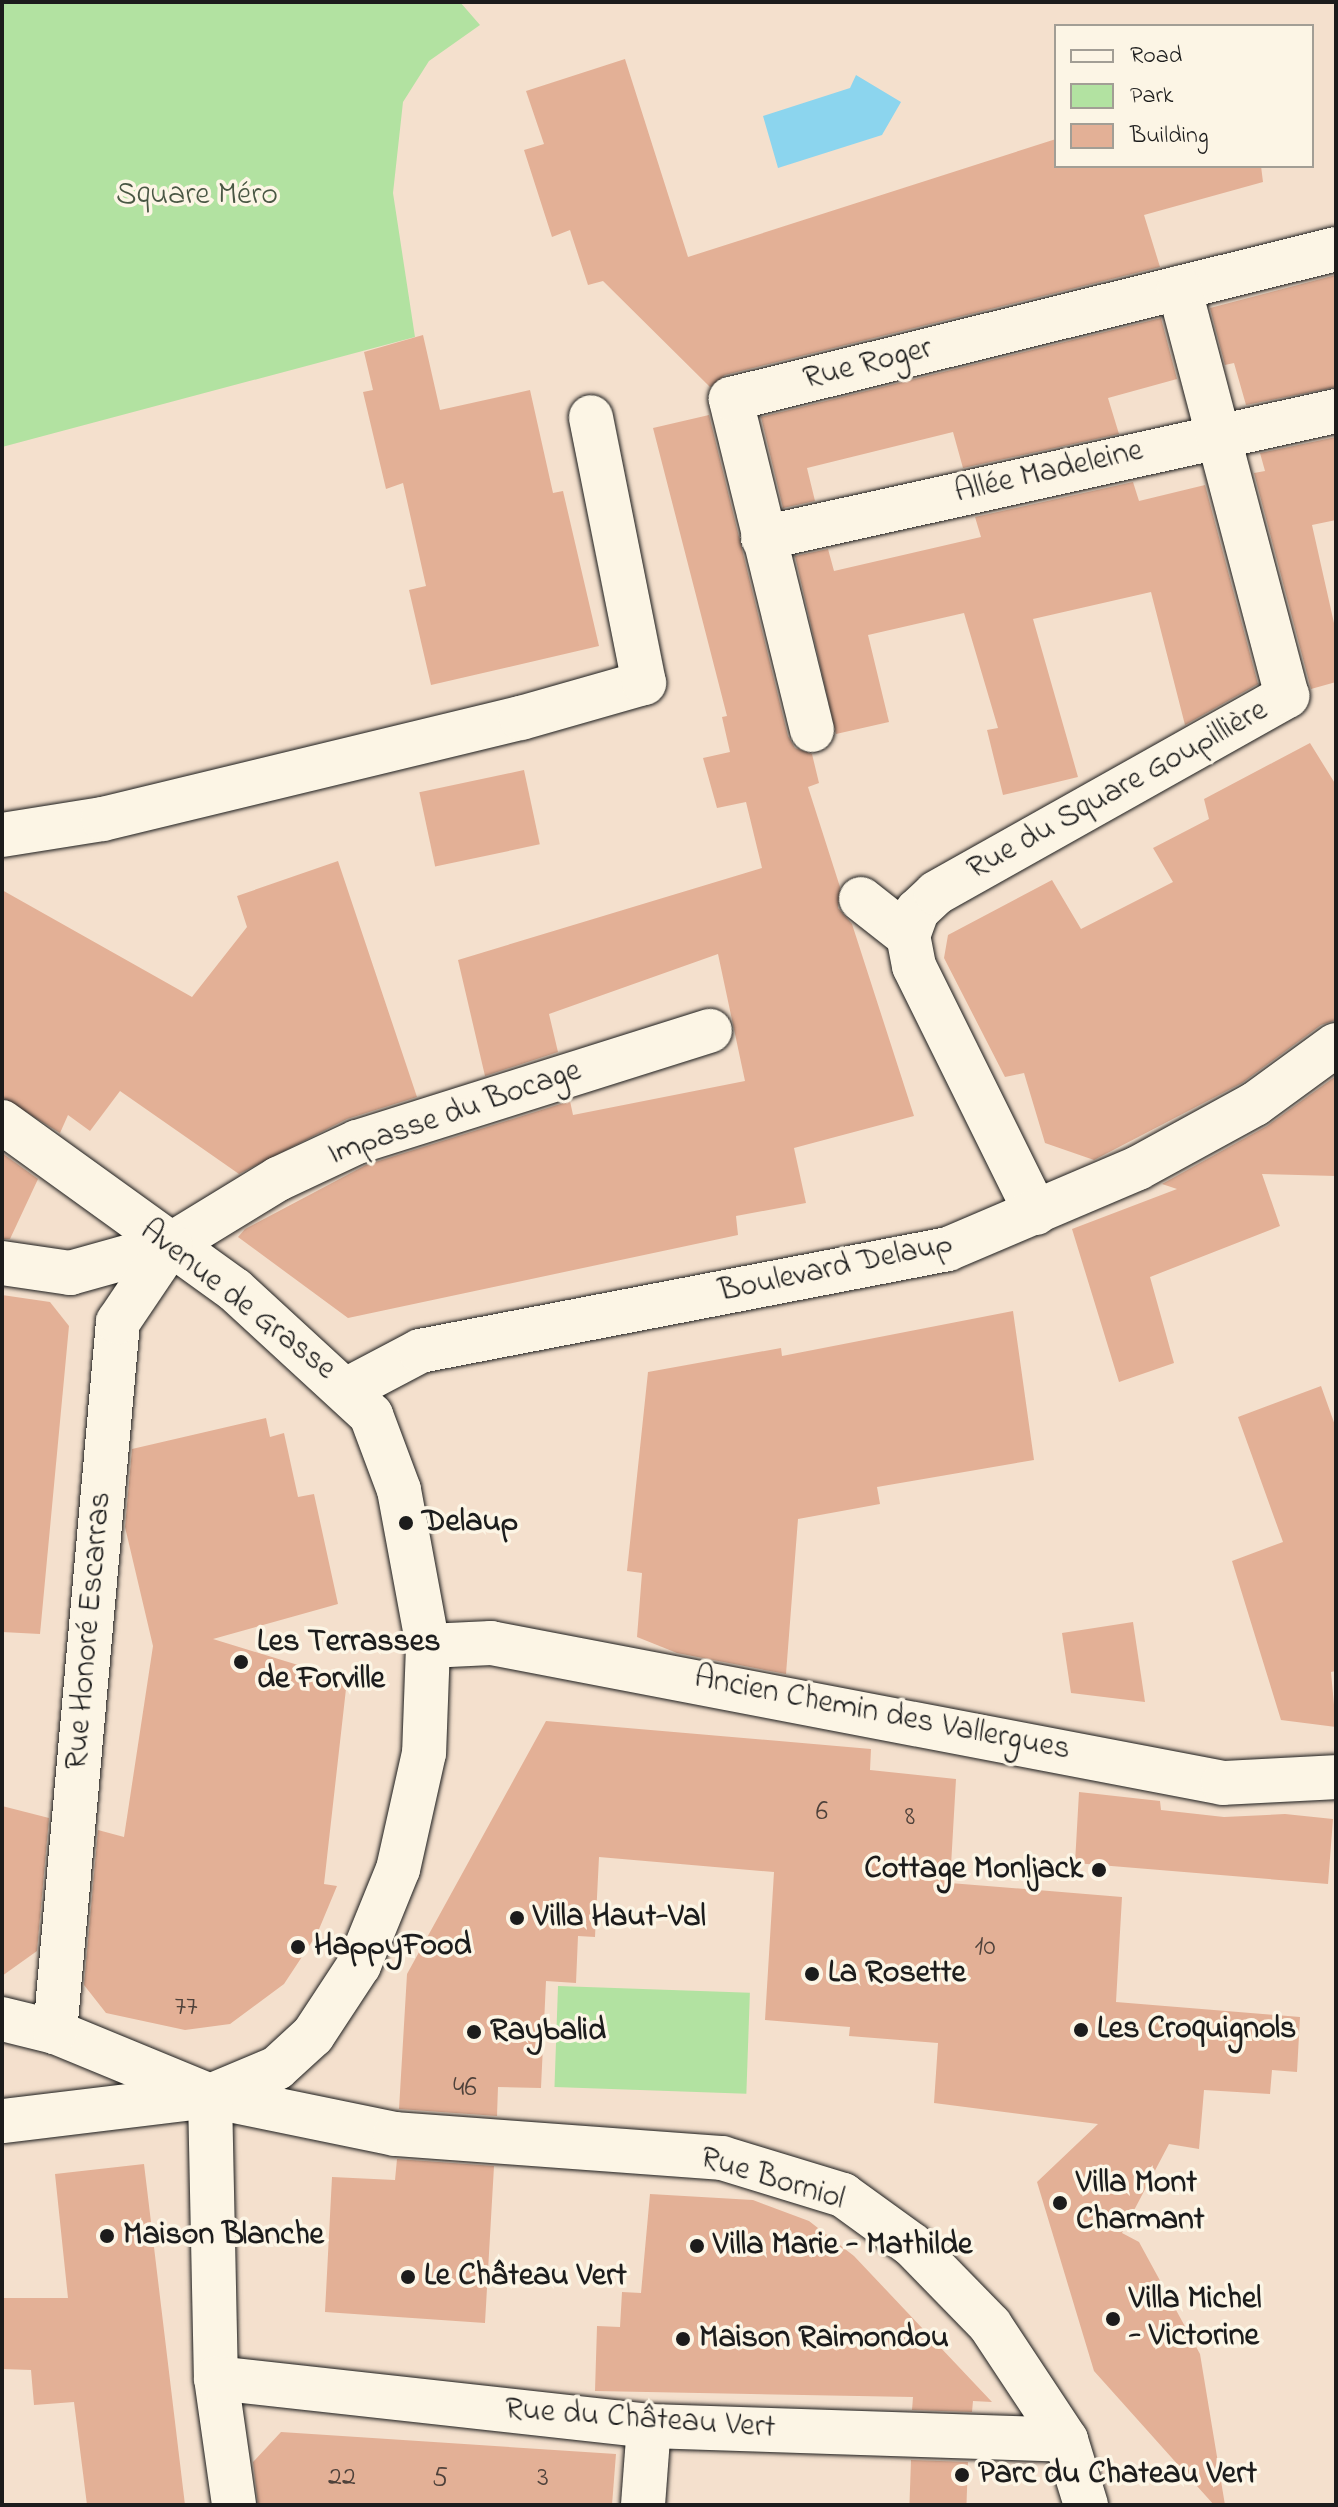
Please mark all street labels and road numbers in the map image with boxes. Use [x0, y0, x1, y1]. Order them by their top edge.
street label: Rue Roger [800, 330, 936, 400]
street label: Allée Madeleine [951, 433, 1147, 513]
street label: Rue du Square Goupillière [961, 692, 1275, 890]
street label: Impasse du Bocage [324, 1053, 586, 1175]
street label: Avenue de Grasse [131, 1213, 343, 1389]
street label: Boulevard Delaup [716, 1226, 956, 1312]
street label: Rue Honoré Escarras [59, 1490, 121, 1772]
street label: Ancien Chemin des Vallergues [691, 1660, 1073, 1770]
street label: Rue Borniol [695, 2140, 849, 2220]
street label: Rue du Château Vert [503, 2391, 777, 2449]

